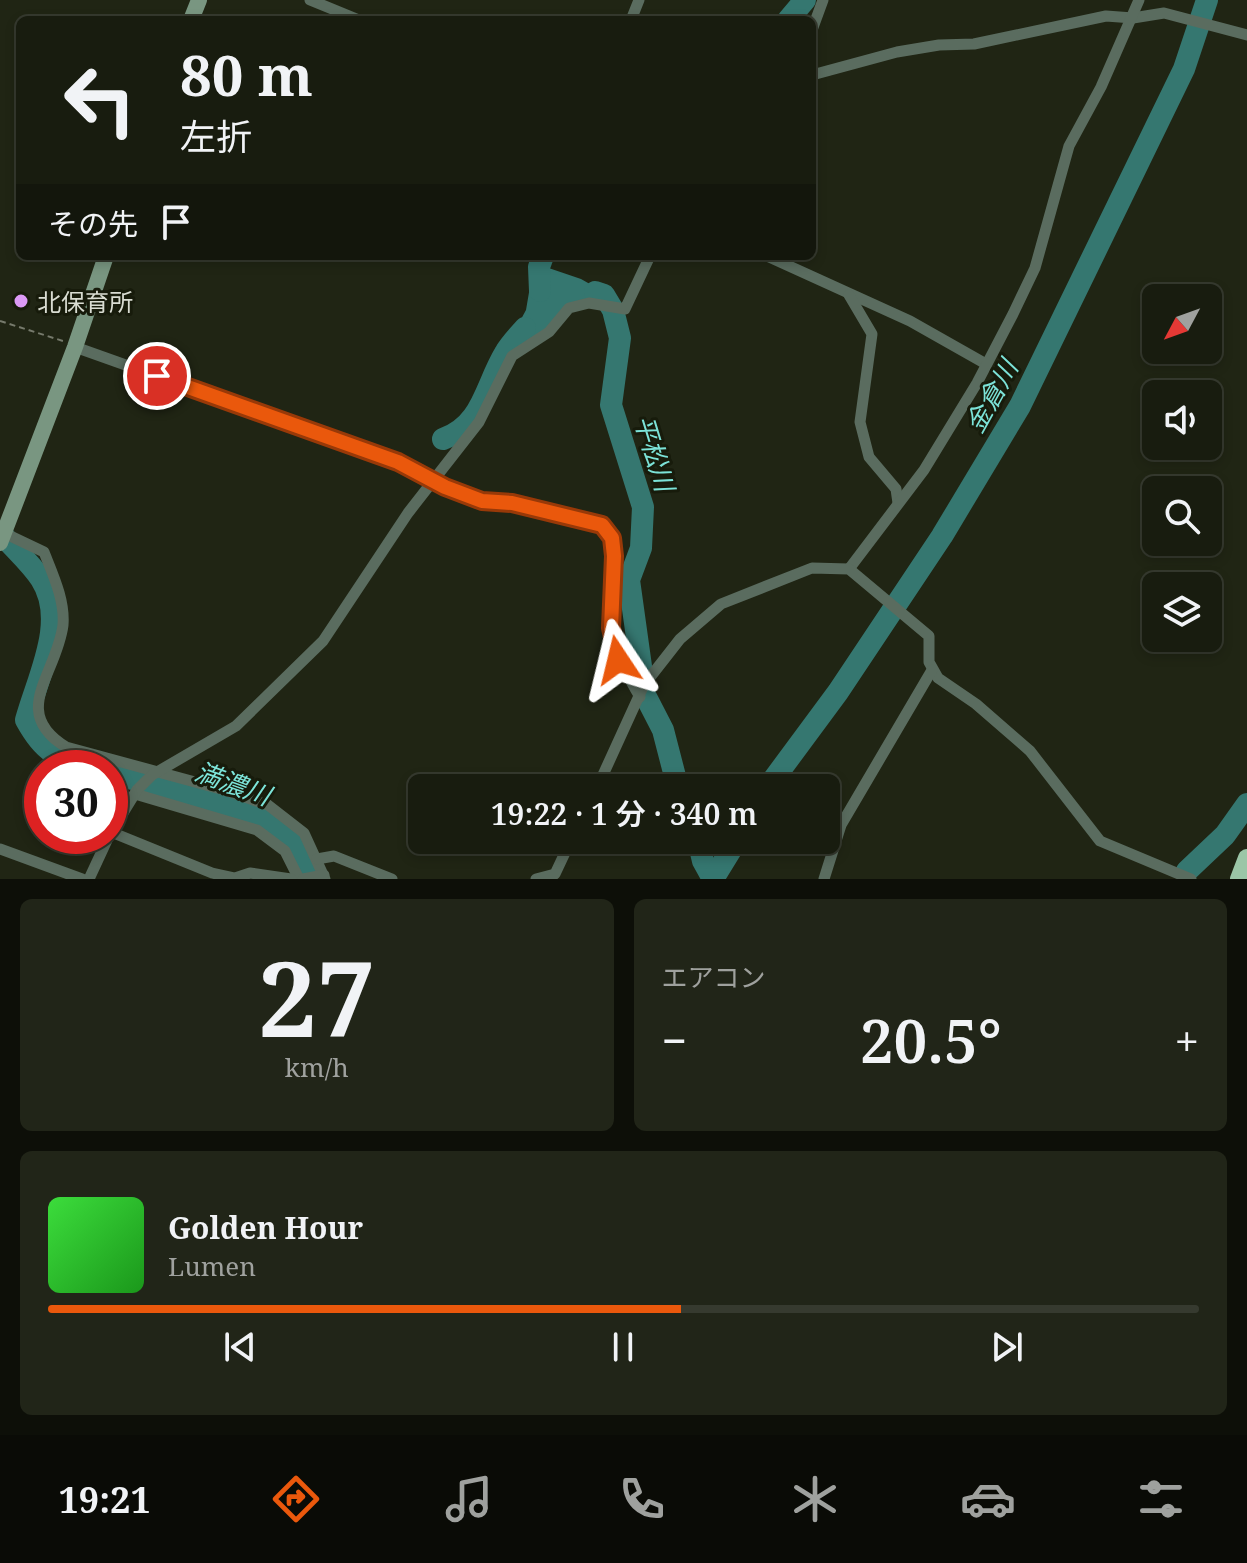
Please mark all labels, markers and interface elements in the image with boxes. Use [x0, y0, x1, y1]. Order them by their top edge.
text: 80 m [180, 36, 313, 112]
icon: left [48, 48, 152, 152]
text: 左折 [180, 112, 252, 161]
icon: arrive [154, 200, 198, 244]
text: その先 [48, 203, 138, 244]
north arrow [1142, 284, 1222, 364]
map controls [1142, 284, 1222, 652]
place label: 北保育所 [37, 285, 133, 318]
marker: 北保育所 [12, 292, 30, 310]
pin [123, 342, 191, 410]
water label: 金倉川 [956, 351, 1027, 439]
icon: arrive [135, 354, 179, 398]
button: sound [1142, 380, 1222, 460]
water label: 平松川 [626, 410, 684, 498]
button: search [1142, 476, 1222, 556]
button: layers [1142, 572, 1222, 652]
position arrow [576, 618, 660, 702]
speed limit sign: 30 [24, 750, 128, 854]
water label: 満濃川 [190, 753, 279, 814]
text: 19:22 · 1 分 · 340 m [491, 793, 757, 834]
text: 27 [258, 926, 376, 1067]
text: エアコン [662, 959, 766, 995]
text: 20.5° [860, 999, 1002, 1081]
text: − [662, 1010, 687, 1070]
text: + [1174, 1010, 1199, 1070]
text: km/h [285, 1049, 349, 1085]
text: Golden Hour [168, 1207, 363, 1248]
text: Lumen [168, 1248, 256, 1284]
icon: previous [218, 1325, 262, 1369]
icon: pause [601, 1325, 645, 1369]
icon: next [985, 1325, 1029, 1369]
icon: directions [268, 1471, 324, 1527]
icon: music [441, 1471, 497, 1527]
icon: phone [614, 1471, 670, 1527]
icon: climate [787, 1471, 843, 1527]
icon: car [960, 1471, 1016, 1527]
icon: filters [1133, 1471, 1189, 1527]
text: 19:21 [58, 1475, 151, 1524]

